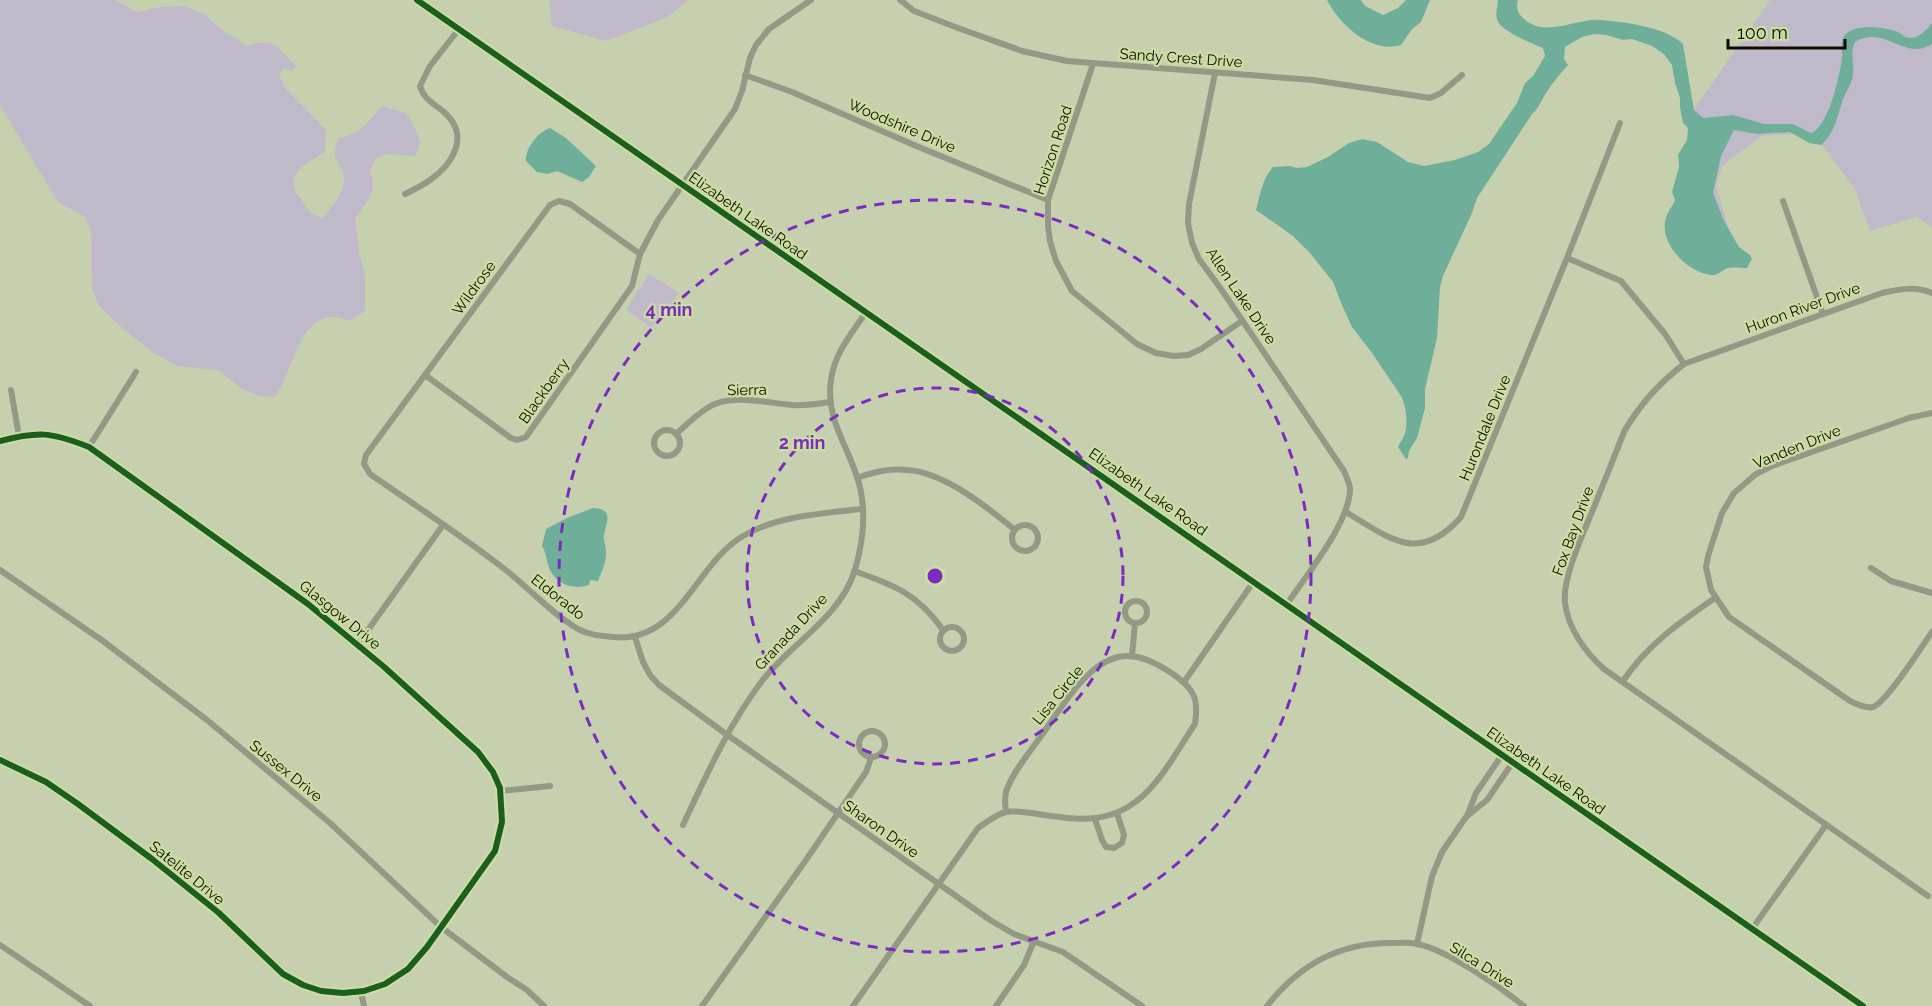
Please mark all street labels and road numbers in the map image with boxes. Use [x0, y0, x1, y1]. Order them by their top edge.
street label: Sandy Crest Drive [1119, 45, 1243, 71]
street label: Woodshire Drive [846, 95, 958, 157]
street label: Horizon Road [1030, 103, 1076, 197]
street label: Elizabeth Lake Road [685, 168, 811, 264]
street label: Allen Lake Drive [1202, 244, 1280, 348]
street label: Wildrose [448, 257, 500, 319]
street label: Huron River Drive [1743, 279, 1863, 337]
street label: Blackberry [515, 355, 573, 427]
street label: Hurondale Drive [1456, 372, 1515, 484]
street label: Sierra [727, 381, 767, 399]
street label: Vanden Drive [1751, 421, 1844, 473]
street label: Elizabeth Lake Road [1085, 444, 1211, 540]
street label: Fox Bay Drive [1549, 484, 1598, 578]
street label: Eldorado [528, 570, 588, 624]
street label: Glasgow Drive [296, 577, 384, 653]
street label: Granada Drive [751, 590, 831, 674]
street label: Lisa Circle [1029, 662, 1087, 728]
street label: Elizabeth Lake Road [1483, 723, 1609, 819]
street label: Sussex Drive [246, 736, 326, 806]
street label: Sharon Drive [840, 796, 922, 862]
street label: Satelite Drive [146, 837, 228, 909]
street label: Silca Drive [1446, 938, 1518, 992]

